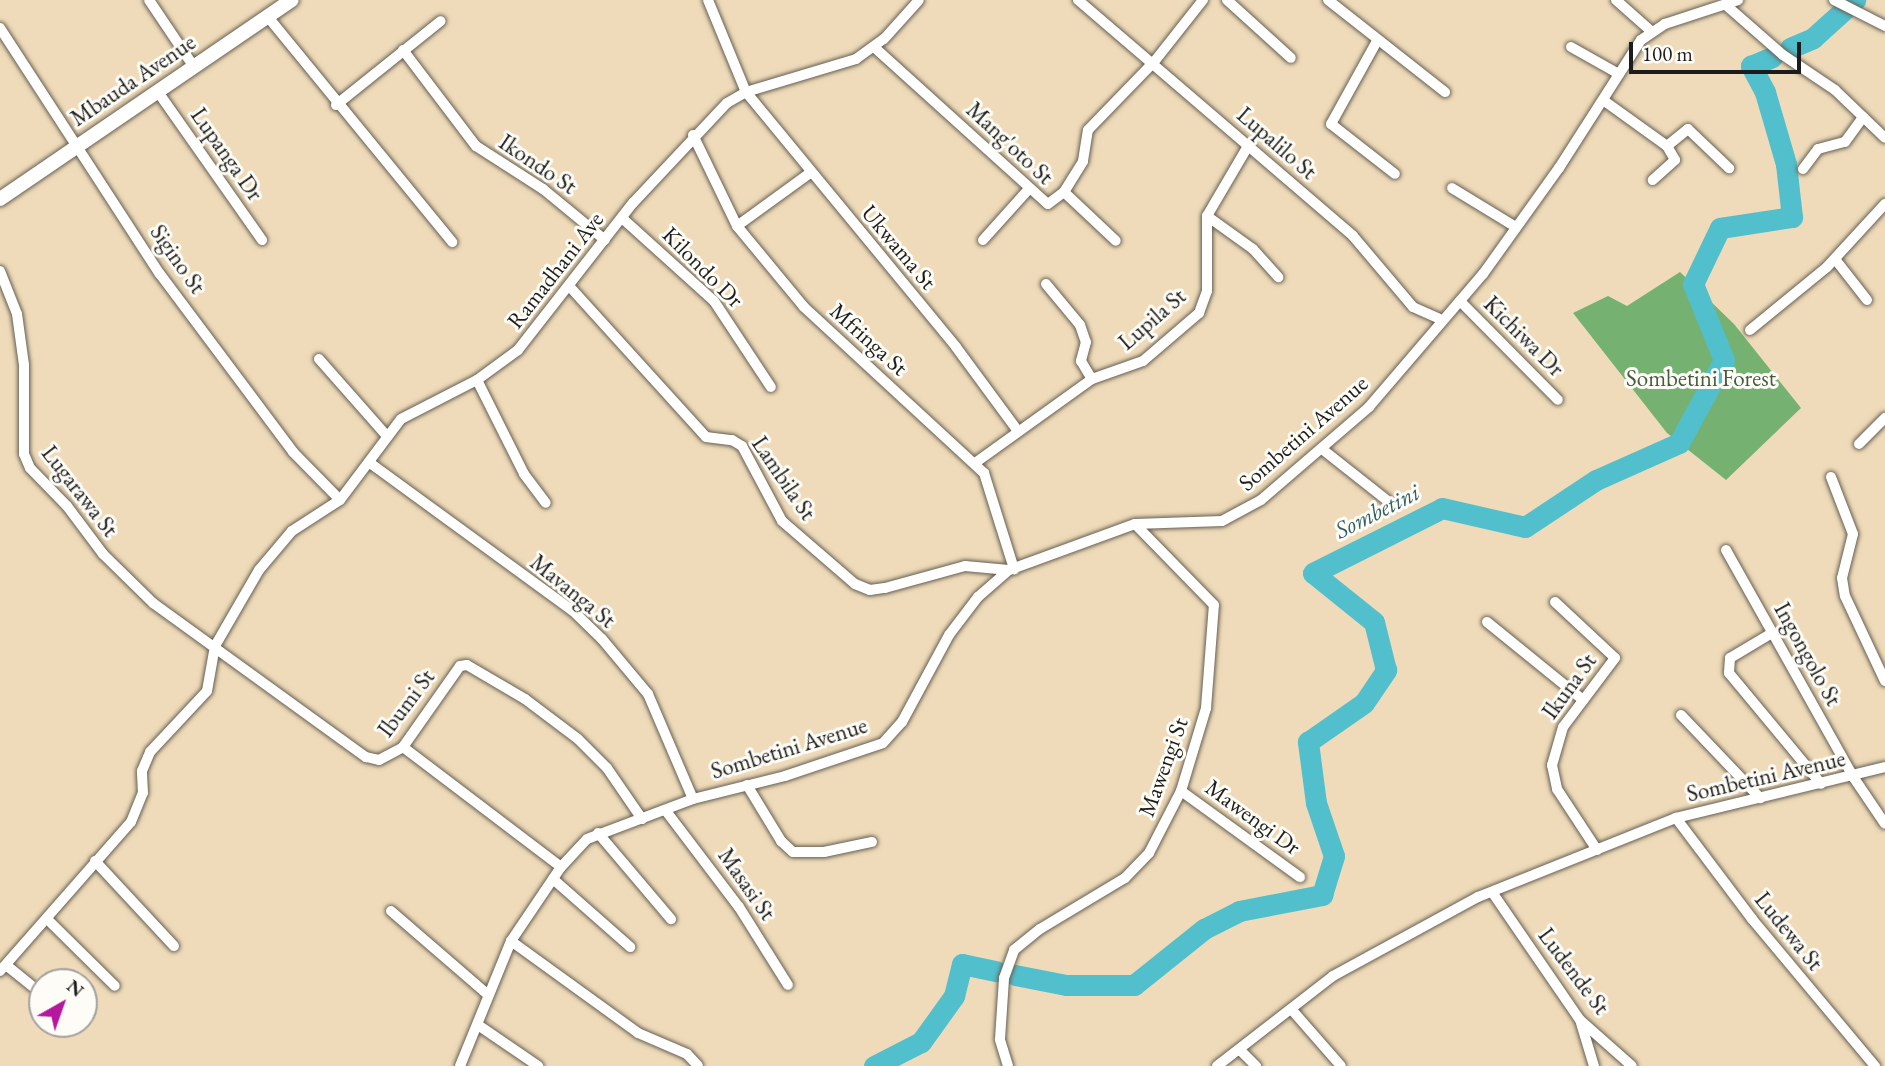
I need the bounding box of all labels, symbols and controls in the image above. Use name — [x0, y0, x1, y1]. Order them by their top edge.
street label: Mbauda Avenue — [65, 28, 201, 132]
scale bar — [1633, 28, 1804, 72]
text: 100 m — [1642, 40, 1693, 67]
street label: Mang'oto St — [961, 96, 1059, 190]
street label: Lupalilo St — [1231, 101, 1323, 185]
street label: Lupanga Dr — [185, 102, 269, 206]
street label: Ikondo St — [494, 128, 582, 200]
street label: Ukwama St — [856, 199, 942, 295]
street label: Ramadhani Ave — [501, 206, 609, 334]
street label: Sigino St — [144, 219, 212, 299]
street label: Kilondo Dr — [657, 221, 749, 313]
street label: Lupila St — [1113, 282, 1191, 356]
street label: Kichiwa Dr — [1478, 290, 1570, 382]
street label: Mfringa St — [824, 297, 914, 381]
park label: Sombetini Forest — [1626, 364, 1776, 392]
street label: Sombetini Avenue — [1233, 369, 1373, 497]
street label: Lambila St — [746, 431, 822, 525]
street label: Lugarawa St — [36, 440, 124, 542]
water label: Sombetini — [1330, 477, 1424, 545]
street label: Mavanga St — [525, 548, 621, 634]
street label: Ingongolo St — [1768, 597, 1848, 711]
street label: Ikuna St — [1536, 648, 1602, 724]
street label: Ibumi St — [372, 664, 440, 742]
street label: Sombetini Avenue — [707, 711, 871, 785]
street label: Mawengi St — [1132, 714, 1194, 820]
street label: Sombetini Avenue — [1684, 744, 1848, 808]
street label: Mawengi Dr — [1200, 773, 1306, 861]
street label: Masasi St — [712, 843, 782, 925]
street label: Ludewa St — [1749, 886, 1829, 976]
street label: Ludende St — [1532, 922, 1616, 1020]
north arrow — [28, 968, 98, 1038]
text: N — [62, 974, 89, 1003]

